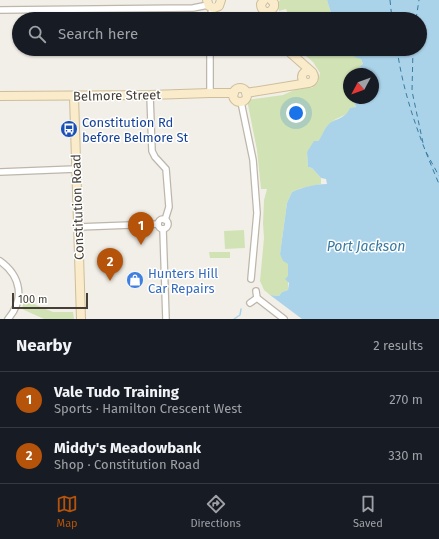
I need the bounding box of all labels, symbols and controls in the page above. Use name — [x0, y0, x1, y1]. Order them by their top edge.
search box — [12, 12, 427, 56]
icon: search — [26, 23, 48, 45]
text: Search here — [58, 25, 138, 43]
north arrow — [343, 68, 379, 104]
street label: Belmore Street — [73, 87, 161, 104]
your location — [286, 103, 306, 123]
place label: Constitution Rd before Belmore St — [82, 115, 189, 145]
bus stop icon: Constitution Rd before Belmore St — [59, 119, 79, 139]
street label: Constitution Road — [68, 154, 87, 260]
pin: 1 — [128, 212, 154, 245]
water label: Port Jackson — [327, 238, 405, 255]
pin: 2 — [97, 248, 123, 281]
place label: Hunters Hill Car Repairs — [148, 266, 218, 296]
shop icon: Hunters Hill Car Repairs — [125, 270, 145, 290]
scale bar — [12, 291, 88, 310]
text: 100 m — [18, 293, 47, 306]
text: Nearby — [16, 335, 71, 356]
text: 2 results — [373, 338, 423, 353]
text: Vale Tudo Training — [54, 383, 179, 401]
text: 1 — [26, 392, 32, 407]
text: 270 m — [389, 392, 423, 407]
text: Sports · Hamilton Crescent West — [54, 401, 242, 416]
text: Middy's Meadowbank — [54, 439, 201, 457]
text: 2 — [26, 448, 32, 463]
text: 330 m — [388, 448, 423, 463]
text: Shop · Constitution Road — [54, 457, 200, 472]
tab: Map — [56, 493, 78, 530]
tab: Directions — [190, 493, 241, 530]
tab: Saved — [353, 493, 383, 530]

